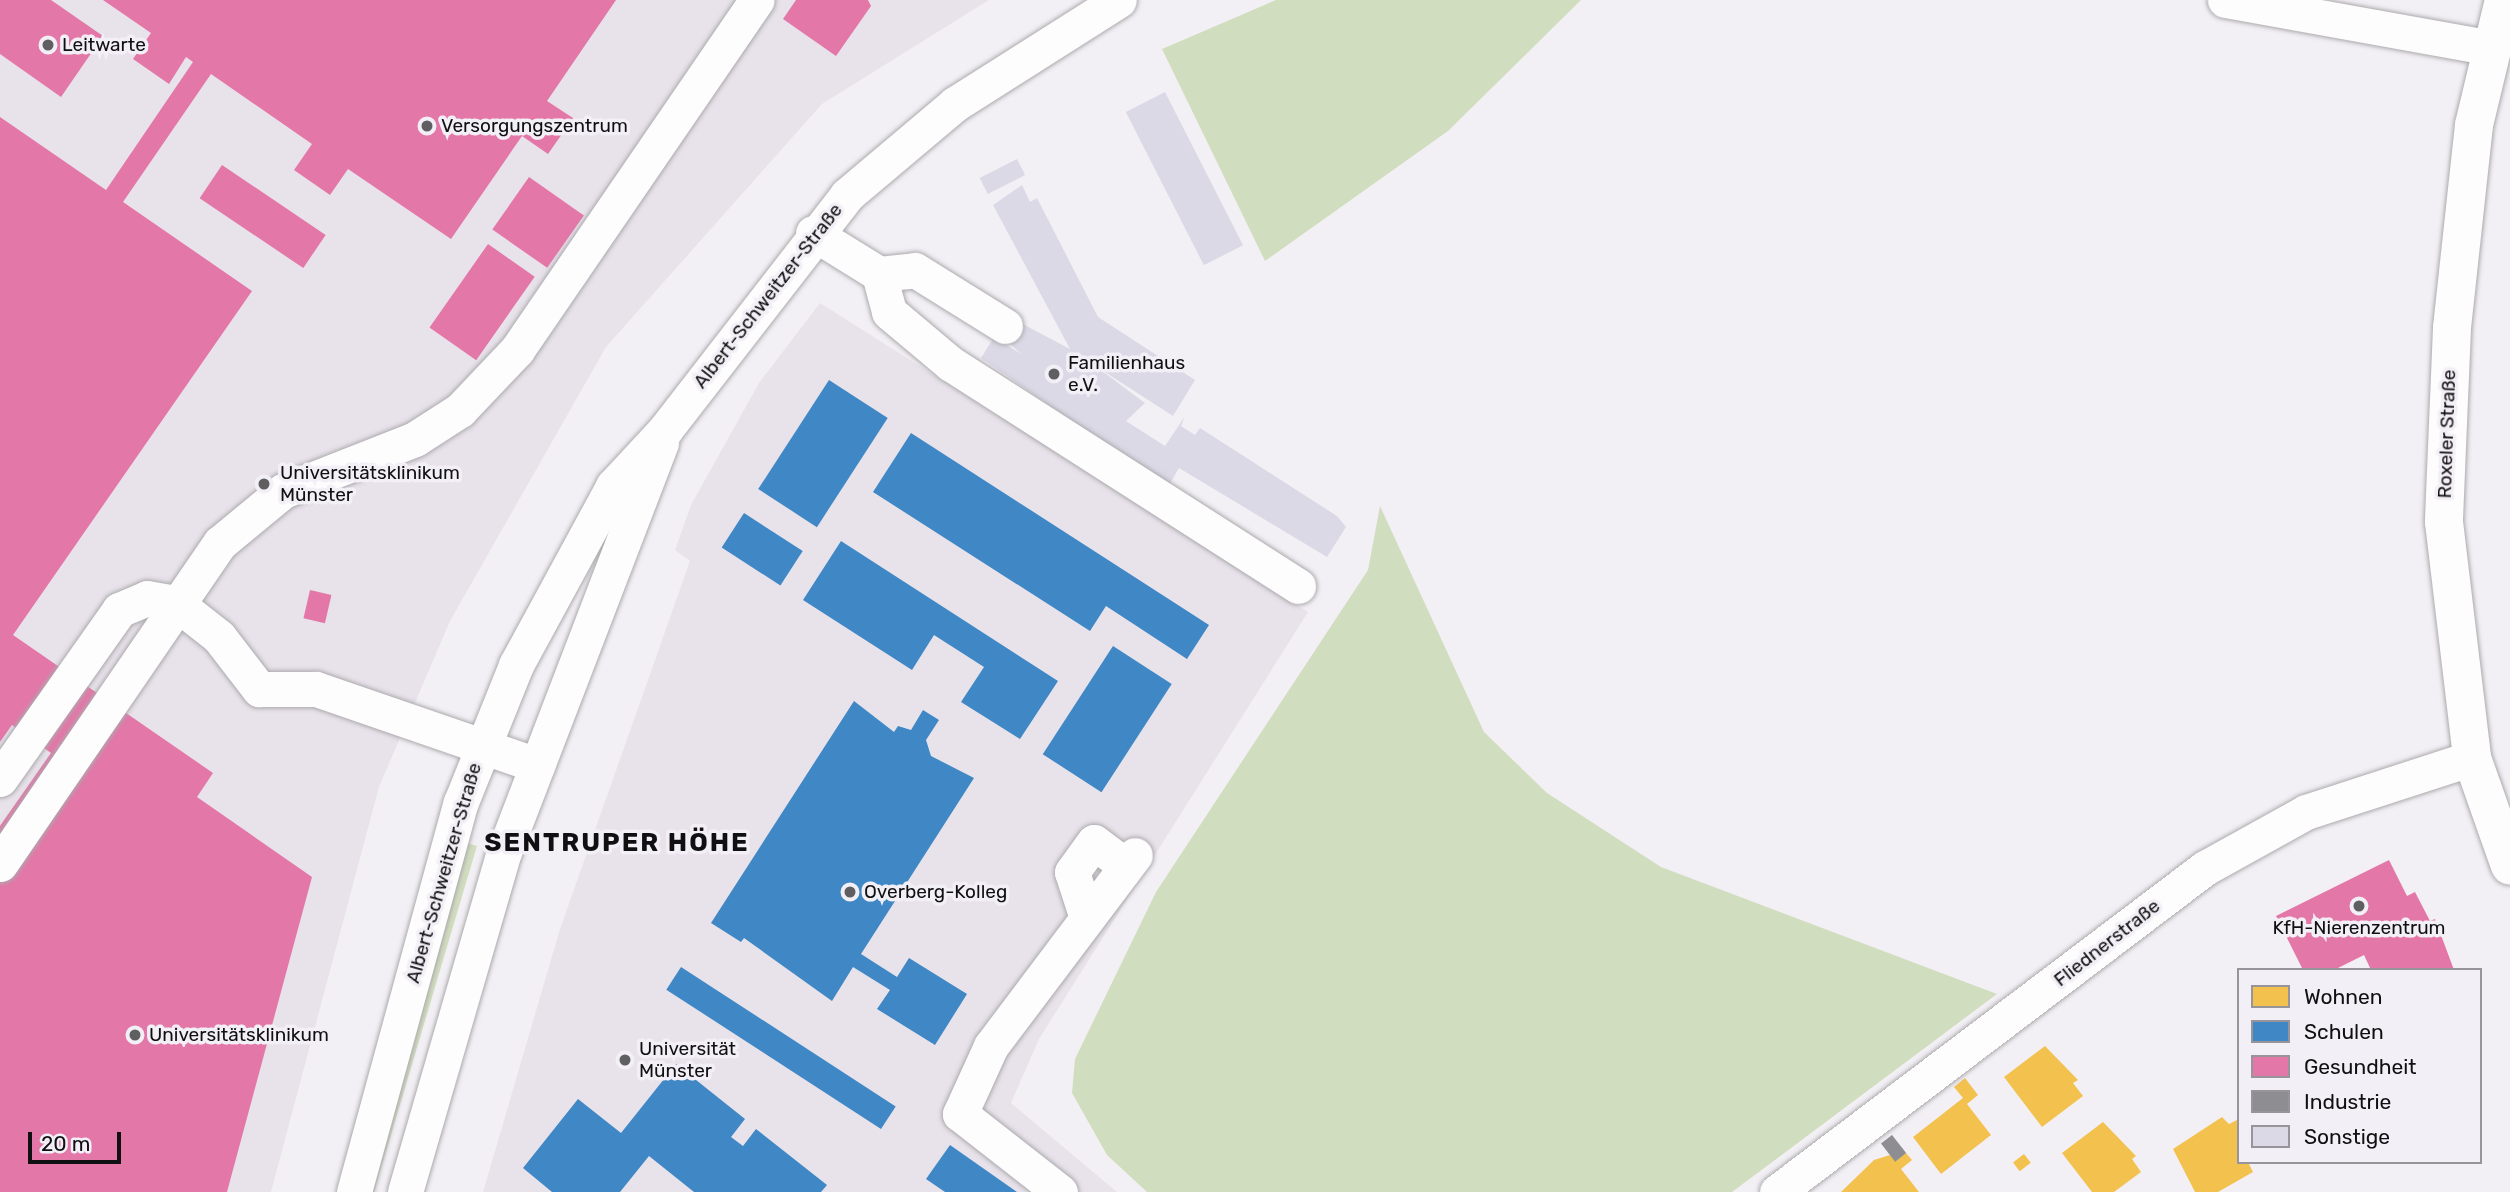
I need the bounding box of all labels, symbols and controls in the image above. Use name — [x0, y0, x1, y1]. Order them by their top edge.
place label: Leitwarte — [62, 34, 146, 56]
marker: Leitwarte — [40, 37, 56, 53]
place label: Versorgungszentrum — [441, 115, 628, 137]
marker: Versorgungszentrum — [419, 118, 435, 134]
street label: Albert-Schweitzer-Straße — [689, 199, 847, 393]
place label: Familienhaus e.V. — [1068, 352, 1185, 396]
marker: Familienhaus e.V. — [1046, 366, 1062, 382]
street label: Roxeler Straße — [2433, 369, 2461, 499]
place label: Universitätsklinikum Münster — [280, 462, 460, 506]
marker: Universitätsklinikum Münster — [254, 474, 274, 494]
street label: Albert-Schweitzer-Straße — [402, 760, 486, 986]
district label: SENTRUPER HÖHE — [486, 827, 748, 859]
place label: Overberg-Kolleg — [864, 881, 1007, 903]
marker: Overberg-Kolleg — [842, 884, 858, 900]
street label: Fliednerstraße — [2050, 895, 2164, 991]
marker: KfH-Nierenzentrum — [2351, 898, 2367, 914]
place label: KfH-Nierenzentrum — [2272, 917, 2446, 939]
legend — [2237, 968, 2482, 1164]
text: Wohnen — [2304, 984, 2382, 1009]
text: Schulen — [2304, 1019, 2384, 1044]
place label: Universitätsklinikum — [149, 1024, 329, 1046]
marker: Universitätsklinikum — [127, 1027, 143, 1043]
place label: Universität Münster — [639, 1038, 736, 1082]
marker: Universität Münster — [617, 1052, 633, 1068]
text: Gesundheit — [2304, 1054, 2416, 1079]
text: Industrie — [2304, 1089, 2391, 1114]
scale bar — [32, 1118, 124, 1162]
text: Sonstige — [2304, 1124, 2390, 1149]
text: 20 m — [41, 1131, 90, 1156]

